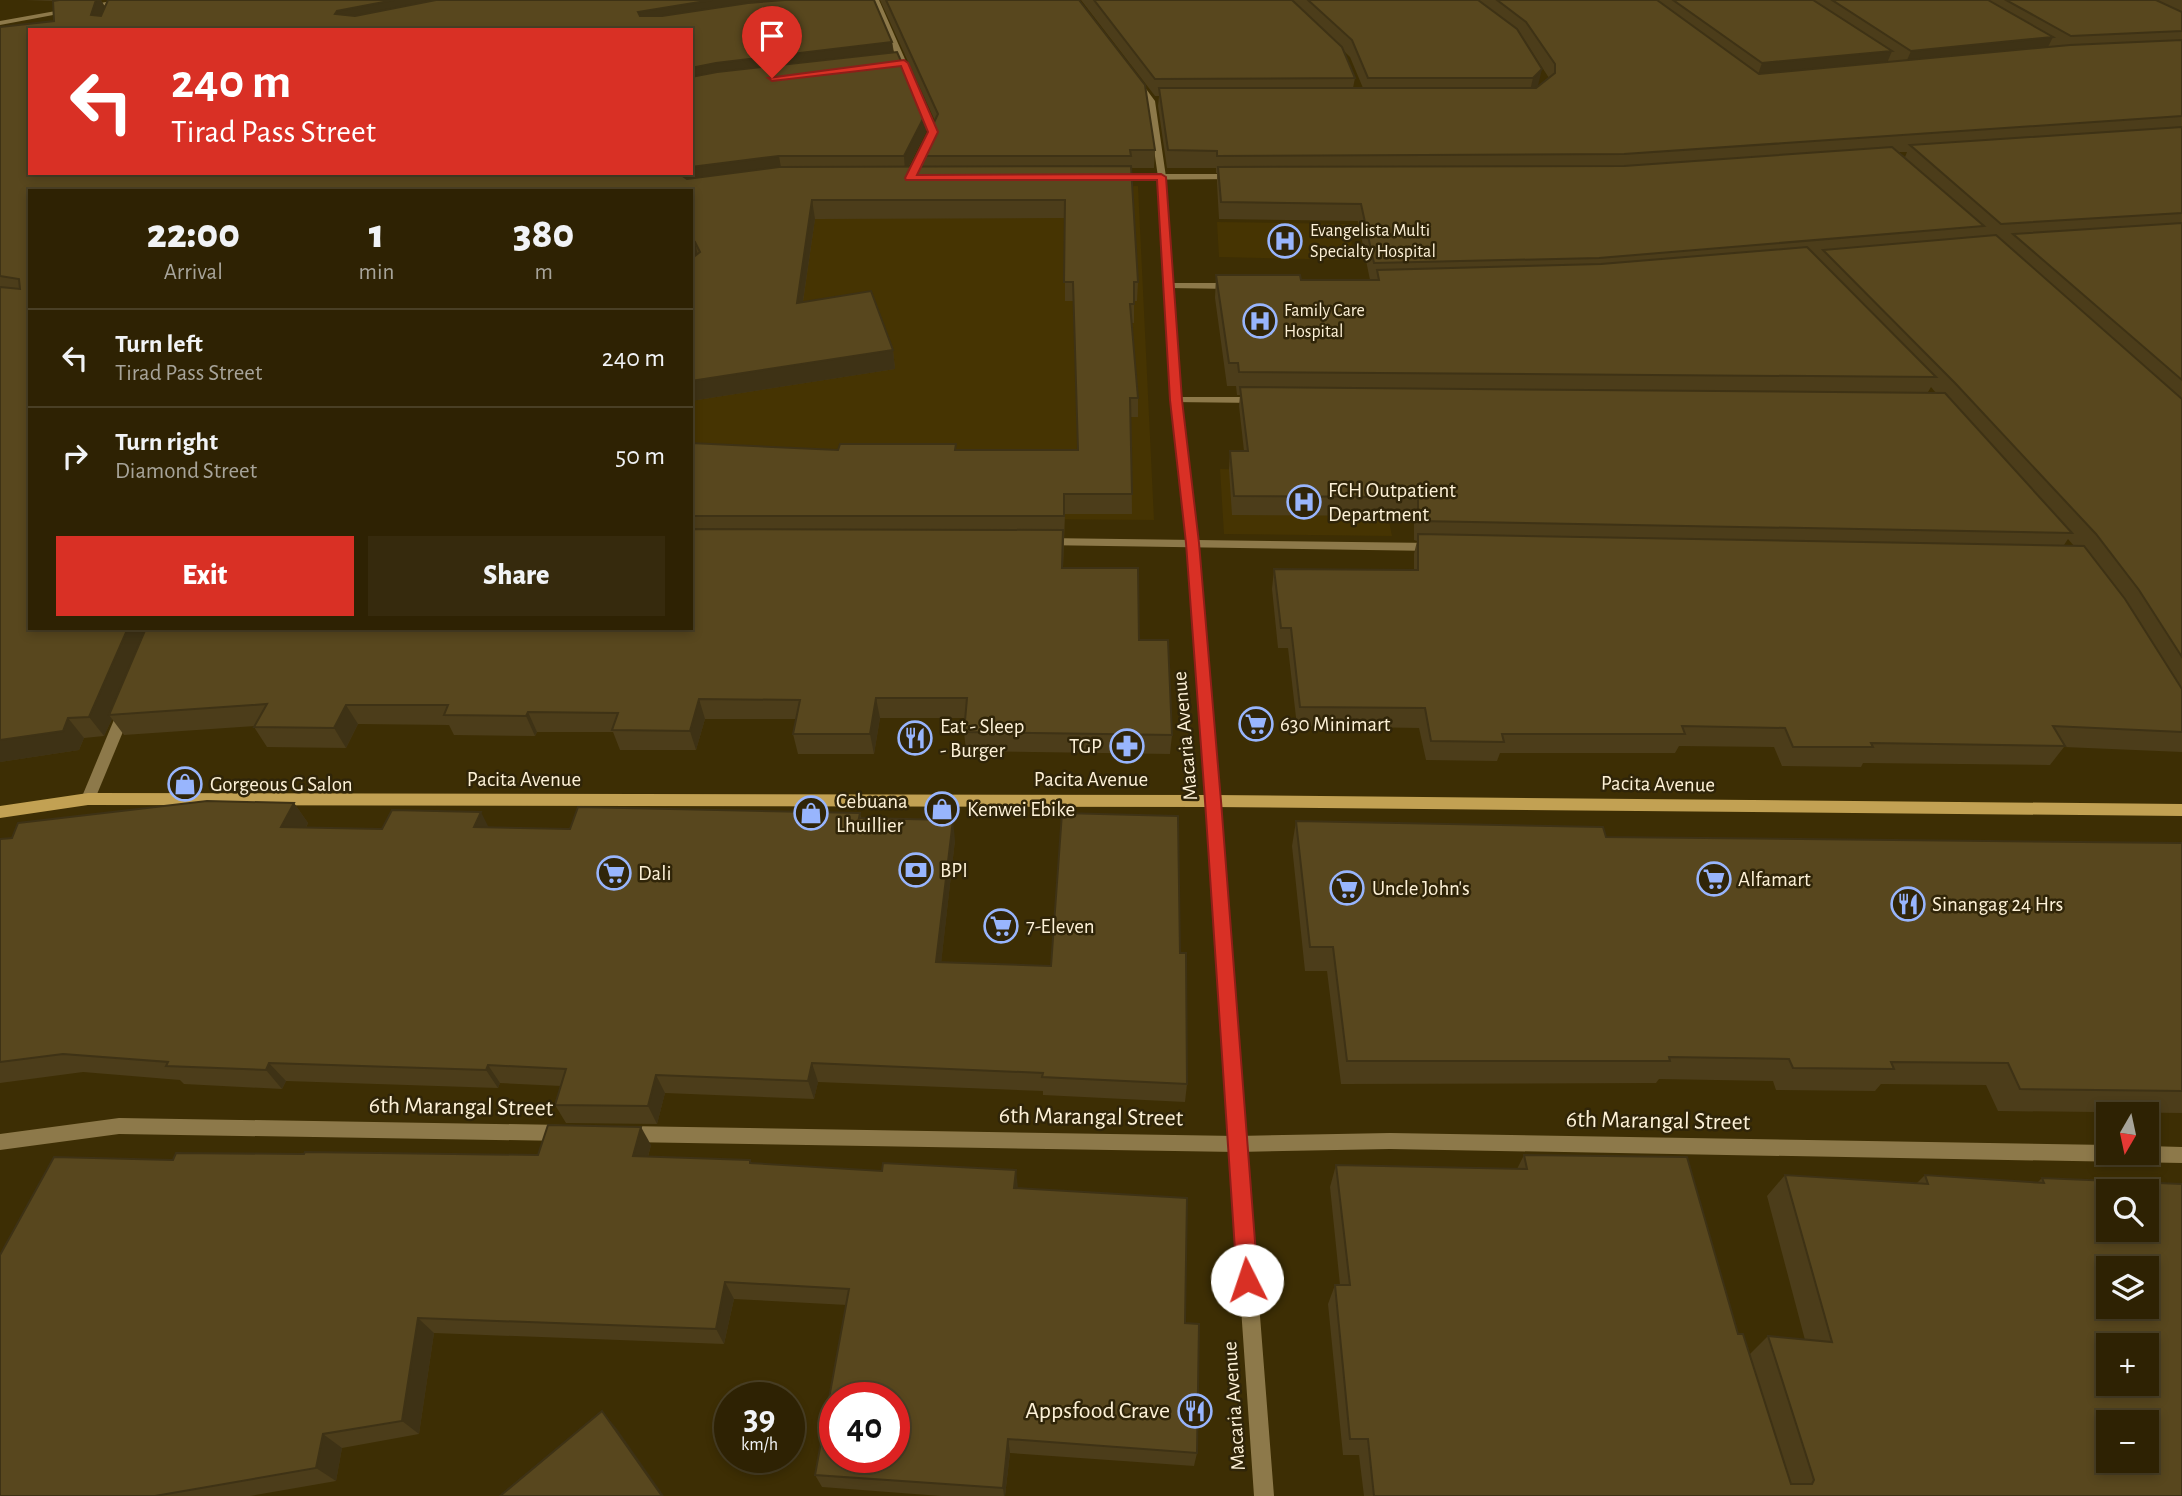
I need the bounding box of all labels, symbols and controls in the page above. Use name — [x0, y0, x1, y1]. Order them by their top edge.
pin — [742, 6, 802, 78]
icon: arrive — [753, 17, 791, 55]
icon: left — [56, 56, 147, 147]
text: 240 m — [171, 58, 291, 107]
text: Tirad Pass Street — [171, 116, 376, 148]
text: 22:00 — [147, 213, 240, 255]
text: 1 — [369, 213, 384, 255]
text: 380 — [513, 213, 574, 255]
hospital icon: Evangelista Multi Specialty Hospital — [1266, 222, 1304, 260]
place label: Evangelista Multi Specialty Hospital — [1310, 222, 1436, 261]
text: Arrival — [164, 261, 223, 284]
text: min — [359, 261, 394, 284]
text: m — [535, 261, 553, 284]
hospital icon: Family Care Hospital — [1241, 302, 1279, 340]
place label: Family Care Hospital — [1284, 302, 1365, 341]
text: Turn left — [115, 331, 203, 357]
icon: left — [56, 339, 94, 377]
text: 240 m — [602, 345, 665, 371]
text: Tirad Pass Street — [115, 362, 262, 385]
text: Turn right — [115, 429, 218, 455]
icon: right — [56, 437, 94, 475]
text: 50 m — [615, 443, 665, 469]
text: Diamond Street — [115, 460, 257, 483]
place label: FCH Outpatient Department — [1328, 480, 1456, 525]
hospital icon: FCH Outpatient Department — [1285, 483, 1323, 521]
button: Exit — [56, 536, 354, 616]
button: Share — [368, 536, 665, 616]
street label: Macaria Avenue — [1169, 671, 1201, 801]
supermarket icon: 630 Minimart — [1237, 705, 1275, 743]
place label: 630 Minimart — [1280, 714, 1391, 735]
place label: Eat - Sleep - Burger — [940, 716, 1024, 761]
restaurant icon: Eat - Sleep - Burger — [896, 719, 934, 757]
pharmacy icon: TGP — [1108, 727, 1146, 765]
place label: TGP — [1069, 736, 1102, 757]
shop icon: Gorgeous G Salon — [166, 765, 204, 803]
street label: Pacita Avenue — [467, 769, 581, 790]
street label: Pacita Avenue — [1034, 769, 1148, 790]
street label: Pacita Avenue — [1601, 773, 1715, 795]
place label: Gorgeous G Salon — [210, 774, 353, 795]
shop icon: Kenwei Ebike — [923, 790, 961, 828]
place label: Cebuana Lhuillier — [836, 791, 908, 836]
shop icon: Cebuana Lhuillier — [792, 794, 830, 832]
place label: Kenwei Ebike — [967, 799, 1075, 820]
bank icon: BPI — [897, 851, 935, 889]
supermarket icon: Dali — [595, 854, 633, 892]
place label: BPI — [940, 860, 968, 881]
supermarket icon: Alfamart — [1695, 860, 1733, 898]
place label: Dali — [638, 863, 672, 884]
supermarket icon: Uncle John's — [1328, 869, 1366, 907]
place label: Alfamart — [1738, 869, 1811, 890]
place label: Uncle John's — [1372, 878, 1470, 899]
restaurant icon: Sinangag 24 Hrs — [1889, 885, 1927, 923]
place label: Sinangag 24 Hrs — [1932, 894, 2063, 915]
supermarket icon: 7-Eleven — [982, 907, 1020, 945]
place label: 7-Eleven — [1026, 916, 1095, 937]
street label: 6th Marangal Street — [369, 1093, 554, 1121]
north arrow — [2096, 1102, 2160, 1166]
map controls — [2096, 1102, 2159, 1473]
street label: 6th Marangal Street — [999, 1103, 1184, 1131]
street label: 6th Marangal Street — [1566, 1107, 1751, 1135]
button: search — [2096, 1179, 2159, 1242]
position arrow — [1210, 1243, 1284, 1317]
button: layers — [2096, 1256, 2159, 1319]
button: + — [2096, 1333, 2159, 1396]
street label: Macaria Avenue — [1219, 1341, 1249, 1471]
speed limit sign: 40 — [819, 1382, 910, 1473]
restaurant icon: Appsfood Crave — [1176, 1392, 1214, 1430]
place label: Appsfood Crave — [1025, 1399, 1170, 1423]
text: 39 — [743, 1401, 775, 1436]
button: − — [2096, 1410, 2159, 1473]
text: km/h — [741, 1436, 778, 1454]

